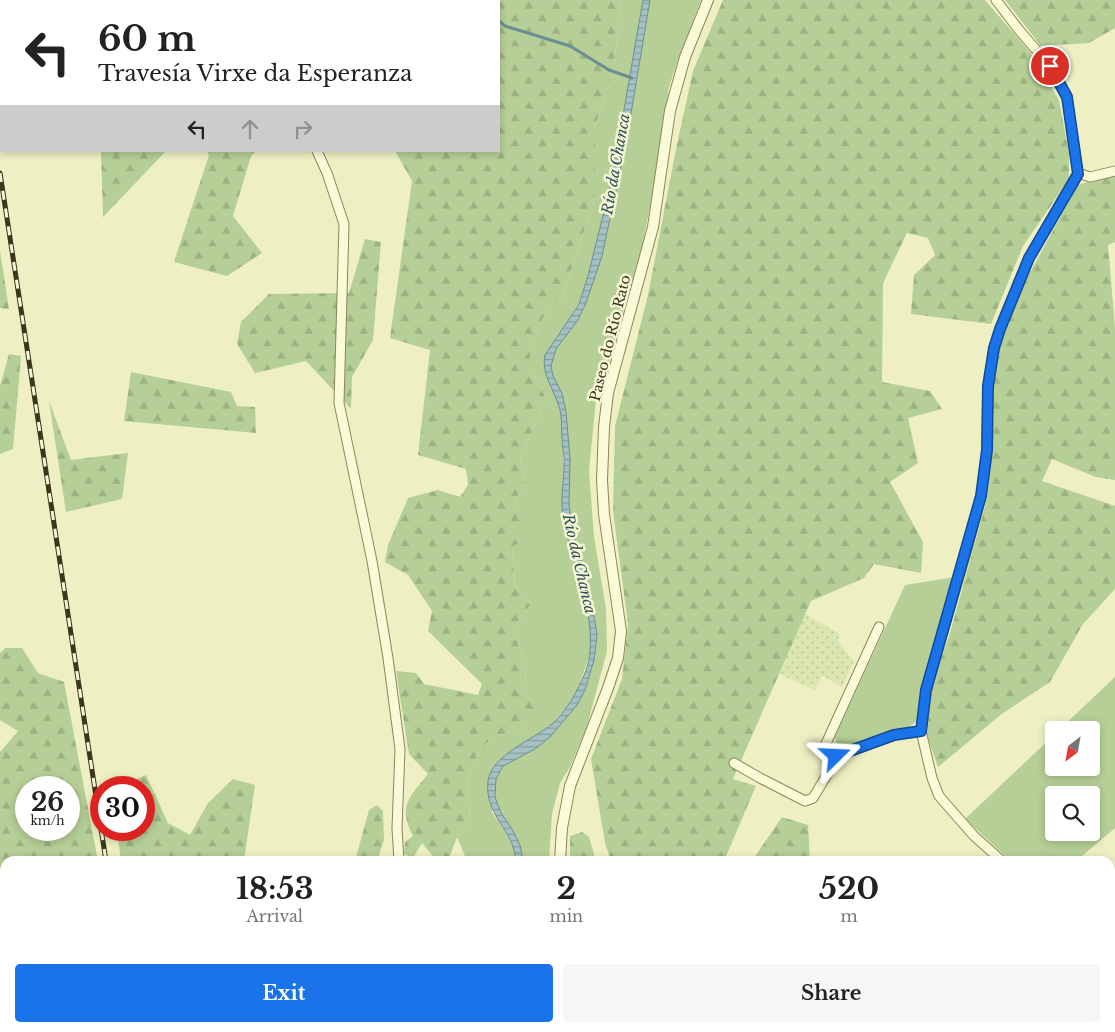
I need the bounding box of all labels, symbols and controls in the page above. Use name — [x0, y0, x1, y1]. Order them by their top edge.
text: 60 m — [98, 17, 196, 60]
icon: left — [15, 20, 80, 85]
pin — [1029, 45, 1071, 87]
icon: arrive — [1036, 52, 1064, 80]
text: Travesía Virxe da Esperanza — [98, 60, 413, 87]
water label: Río da Chanca — [597, 112, 634, 217]
icon: left — [183, 115, 211, 143]
icon: ahead — [236, 115, 264, 143]
icon: right — [289, 115, 317, 143]
street label: Paseo do Río Rato — [586, 273, 634, 403]
water label: Río da Chanca — [559, 511, 600, 616]
north arrow — [1045, 721, 1100, 776]
map controls — [1045, 721, 1100, 841]
position arrow — [809, 729, 861, 781]
speed limit sign: 30 — [90, 776, 155, 841]
button: search — [1045, 786, 1100, 841]
text: 26 — [31, 787, 64, 818]
text: km/h — [30, 813, 65, 828]
text: 18:53 — [236, 870, 314, 907]
text: 2 — [557, 870, 576, 907]
text: 520 — [819, 870, 879, 907]
text: Arrival — [246, 906, 303, 926]
text: min — [549, 906, 583, 926]
text: m — [840, 906, 858, 926]
button: Exit — [15, 964, 553, 1022]
button: Share — [563, 964, 1100, 1022]

